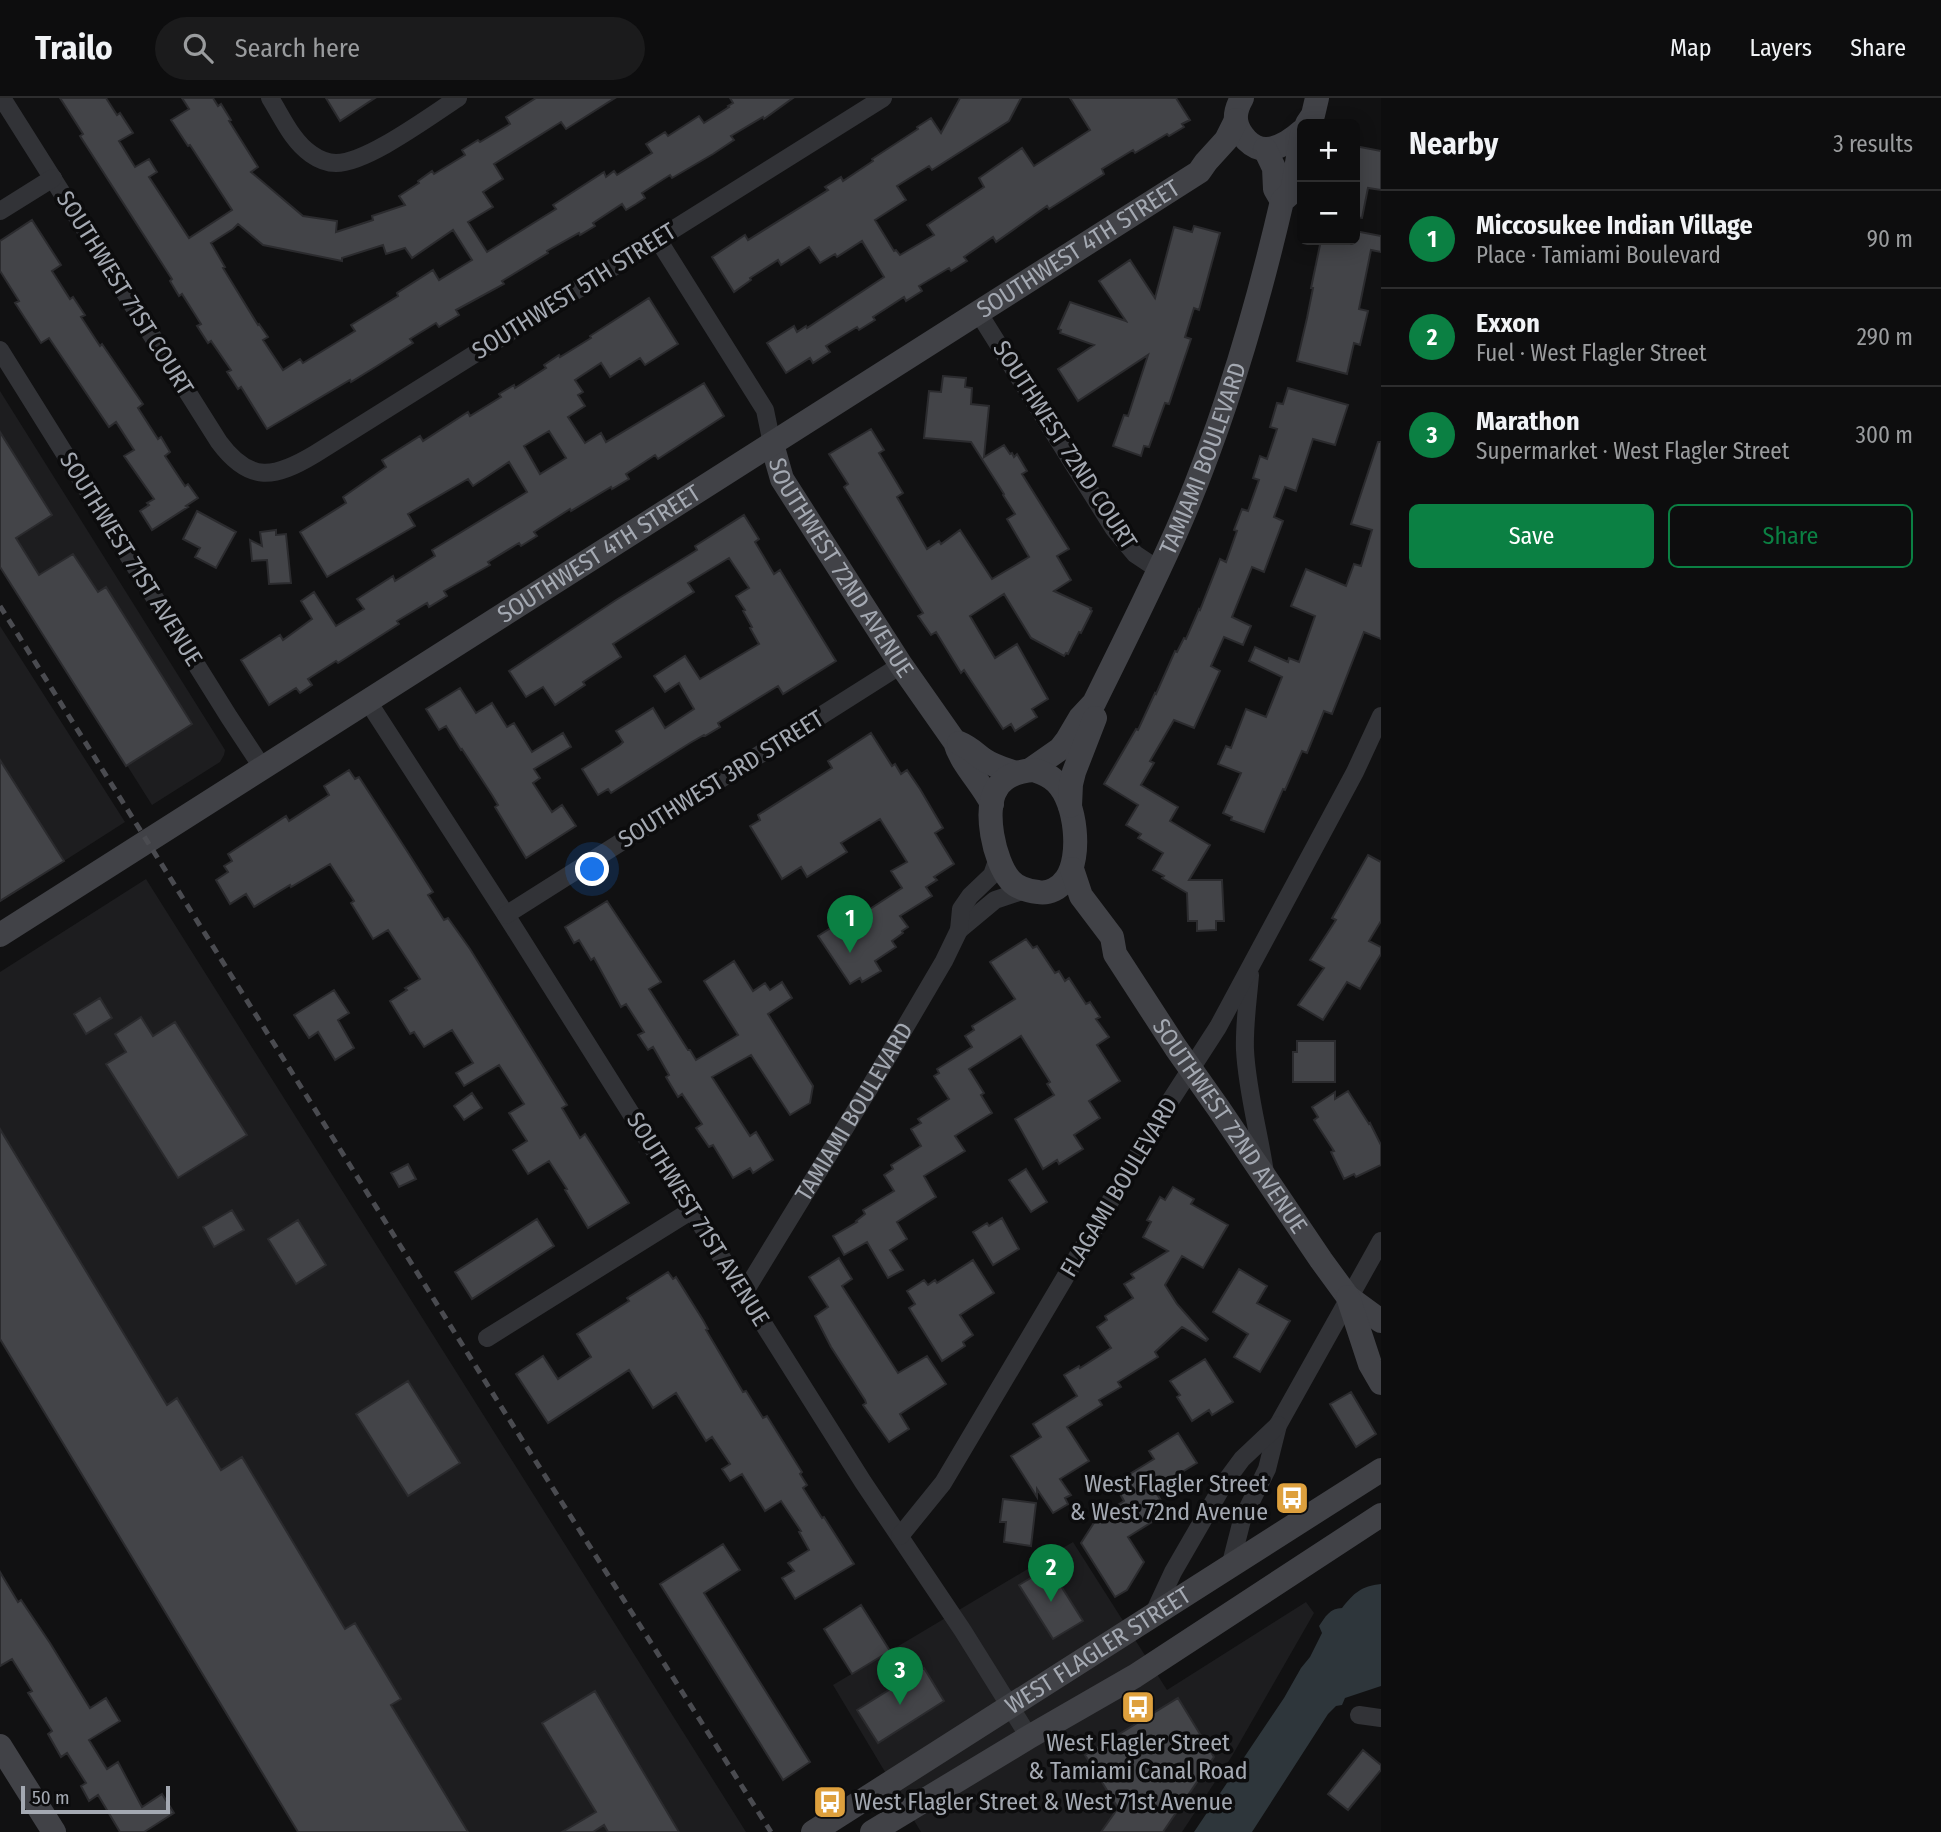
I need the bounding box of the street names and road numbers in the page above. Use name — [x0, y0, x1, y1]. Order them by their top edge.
street label: SOUTHWEST 4TH STREET — [972, 174, 1185, 324]
street label: SOUTHWEST 71ST COURT — [51, 186, 199, 400]
street label: SOUTHWEST 5TH STREET — [467, 217, 681, 365]
street label: SOUTHWEST 72ND COURT — [987, 336, 1143, 554]
street label: TAMIAMI BOULEVARD — [1154, 359, 1252, 559]
street label: SOUTHWEST 71ST AVENUE — [54, 447, 208, 671]
street label: SOUTHWEST 72ND AVENUE — [763, 455, 919, 683]
street label: SOUTHWEST 4TH STREET — [492, 479, 706, 629]
street label: SOUTHWEST 3RD STREET — [613, 704, 829, 854]
street label: SOUTHWEST 72ND AVENUE — [1147, 1013, 1313, 1239]
street label: TAMIAMI BOULEVARD — [790, 1018, 919, 1206]
street label: FLAGAMI BOULEVARD — [1054, 1092, 1184, 1282]
street label: SOUTHWEST 71ST AVENUE — [621, 1107, 775, 1331]
street label: WEST FLAGLER STREET — [1000, 1581, 1196, 1720]

